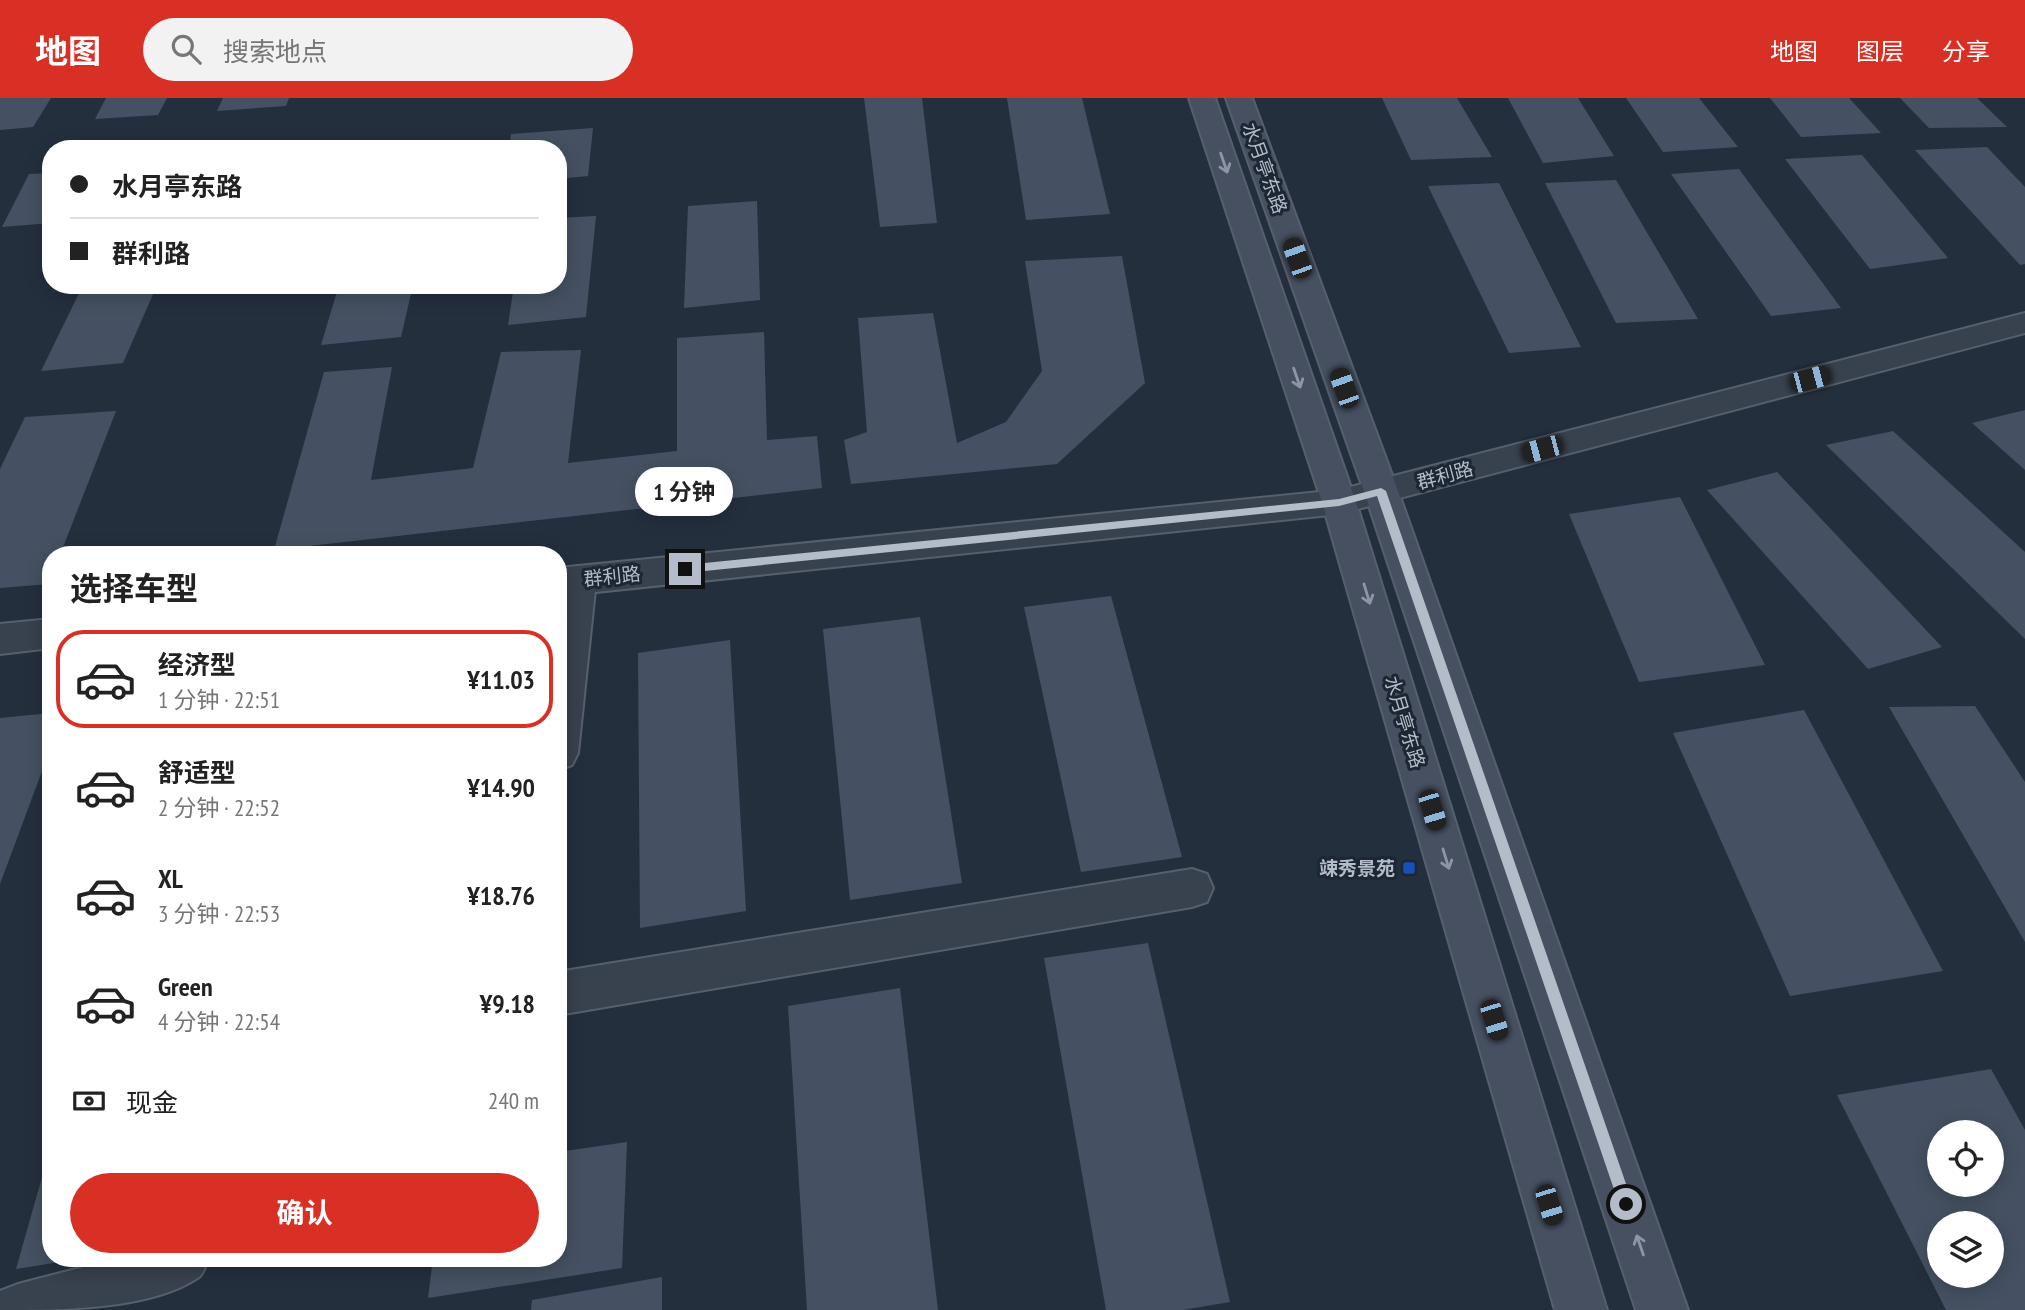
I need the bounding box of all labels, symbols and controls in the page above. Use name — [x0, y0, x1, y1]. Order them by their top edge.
search box — [143, 18, 633, 81]
text: 地图 — [35, 29, 101, 72]
icon: search — [167, 30, 205, 68]
text: 搜索地点 — [223, 35, 327, 68]
text: 地图 — [1770, 36, 1818, 67]
text: 图层 — [1856, 36, 1904, 67]
text: 分享 — [1942, 36, 1990, 67]
street label: 水月亭东路 — [1237, 119, 1293, 217]
one-way arrow — [1219, 151, 1231, 173]
text: 水月亭东路 — [112, 170, 242, 203]
car — [1280, 235, 1315, 281]
text: 群利路 — [112, 237, 190, 270]
car — [1787, 363, 1834, 395]
car — [1327, 365, 1362, 411]
one-way arrow — [1291, 367, 1304, 389]
car — [1519, 433, 1566, 465]
street label: 群利路 — [1414, 456, 1476, 494]
callout: 1 分钟 — [636, 468, 734, 517]
text: 1 分钟 — [653, 477, 715, 506]
route end — [669, 553, 701, 585]
street label: 群利路 — [582, 561, 642, 591]
text: 选择车型 — [70, 567, 198, 609]
one-way arrow — [1361, 583, 1374, 605]
icon: car — [74, 648, 137, 711]
text: 经济型 — [158, 648, 236, 681]
text: ¥11.03 — [467, 663, 535, 696]
street label: 水月亭东路 — [1380, 673, 1430, 771]
text: 1 分钟 · 22:51 — [158, 685, 280, 714]
icon: car — [74, 756, 137, 819]
text: 舒适型 — [158, 756, 236, 789]
text: ¥14.90 — [467, 771, 535, 804]
car — [1416, 787, 1449, 833]
text: 2 分钟 · 22:52 — [158, 793, 280, 822]
one-way arrow — [1441, 848, 1454, 870]
place label: 竦秀景苑 — [1319, 856, 1395, 880]
marker: 竦秀景苑 — [1401, 860, 1417, 876]
text: XL — [158, 862, 183, 895]
icon: car — [74, 864, 137, 927]
text: ¥18.76 — [467, 879, 535, 912]
text: 3 分钟 · 22:53 — [158, 899, 280, 928]
text: Green — [158, 970, 213, 1003]
icon: car — [74, 972, 137, 1035]
text: ¥9.18 — [480, 987, 535, 1020]
car — [1478, 997, 1511, 1043]
text: 4 分钟 · 22:54 — [158, 1007, 280, 1036]
icon: cash — [70, 1082, 108, 1120]
text: 现金 — [126, 1086, 178, 1119]
text: 240 m — [488, 1086, 539, 1115]
map controls — [1927, 1120, 2004, 1288]
button: locate — [1927, 1120, 2004, 1197]
button: 确认 — [70, 1173, 539, 1253]
car — [1533, 1182, 1566, 1228]
route start — [1610, 1188, 1642, 1220]
button: layers — [1927, 1211, 2004, 1288]
one-way arrow — [1633, 1235, 1645, 1257]

